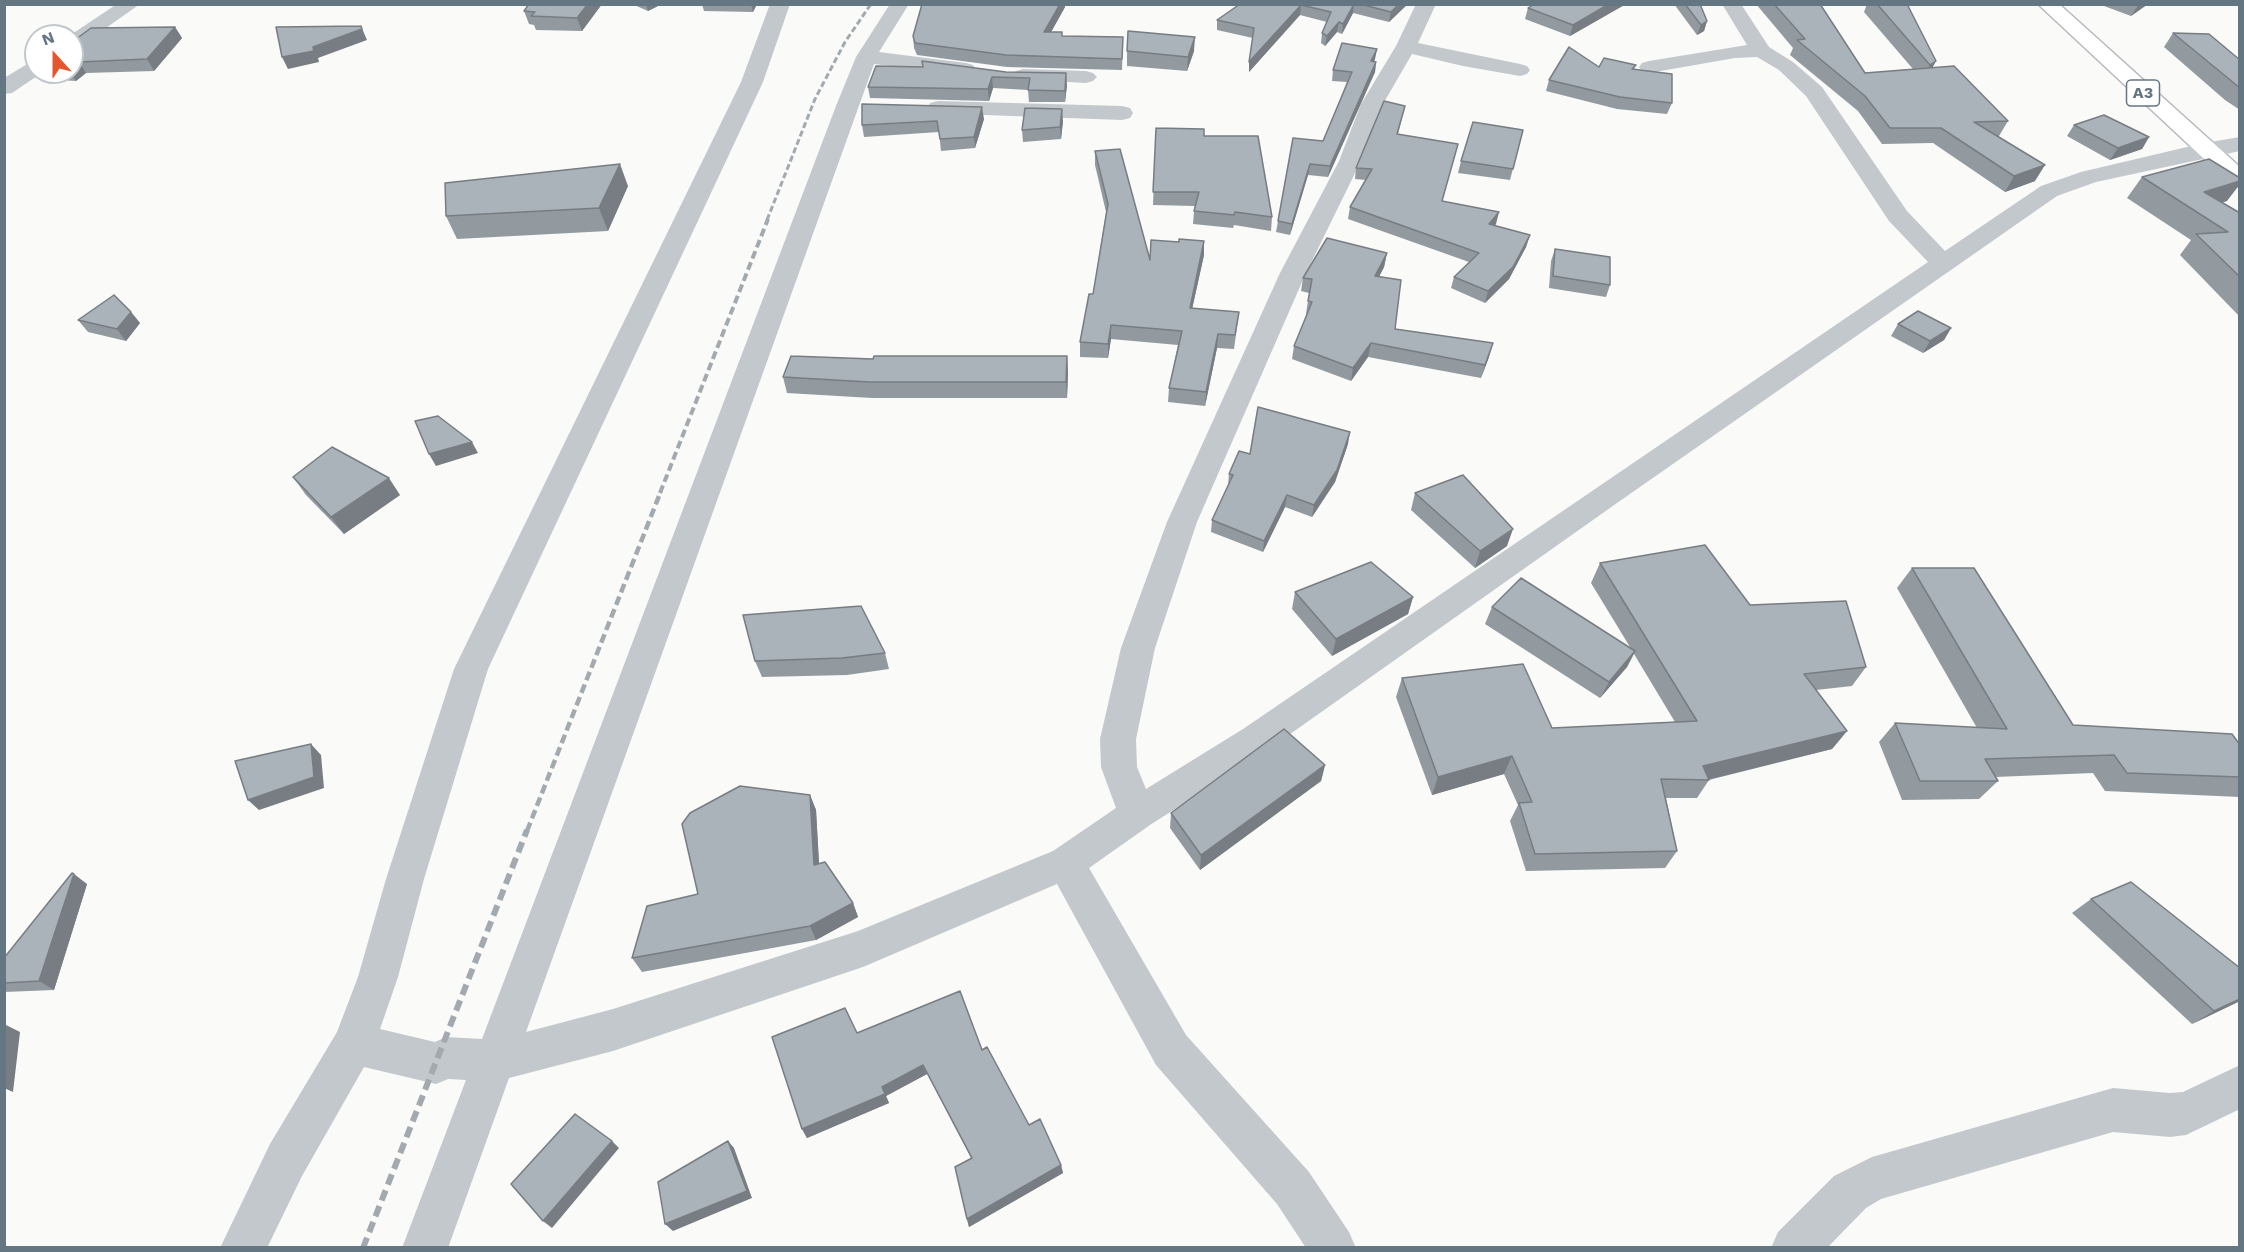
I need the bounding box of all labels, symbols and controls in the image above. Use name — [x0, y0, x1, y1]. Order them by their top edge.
north arrow — [24, 24, 84, 84]
text: N — [39, 28, 57, 50]
road number: A3 — [2126, 80, 2160, 106]

